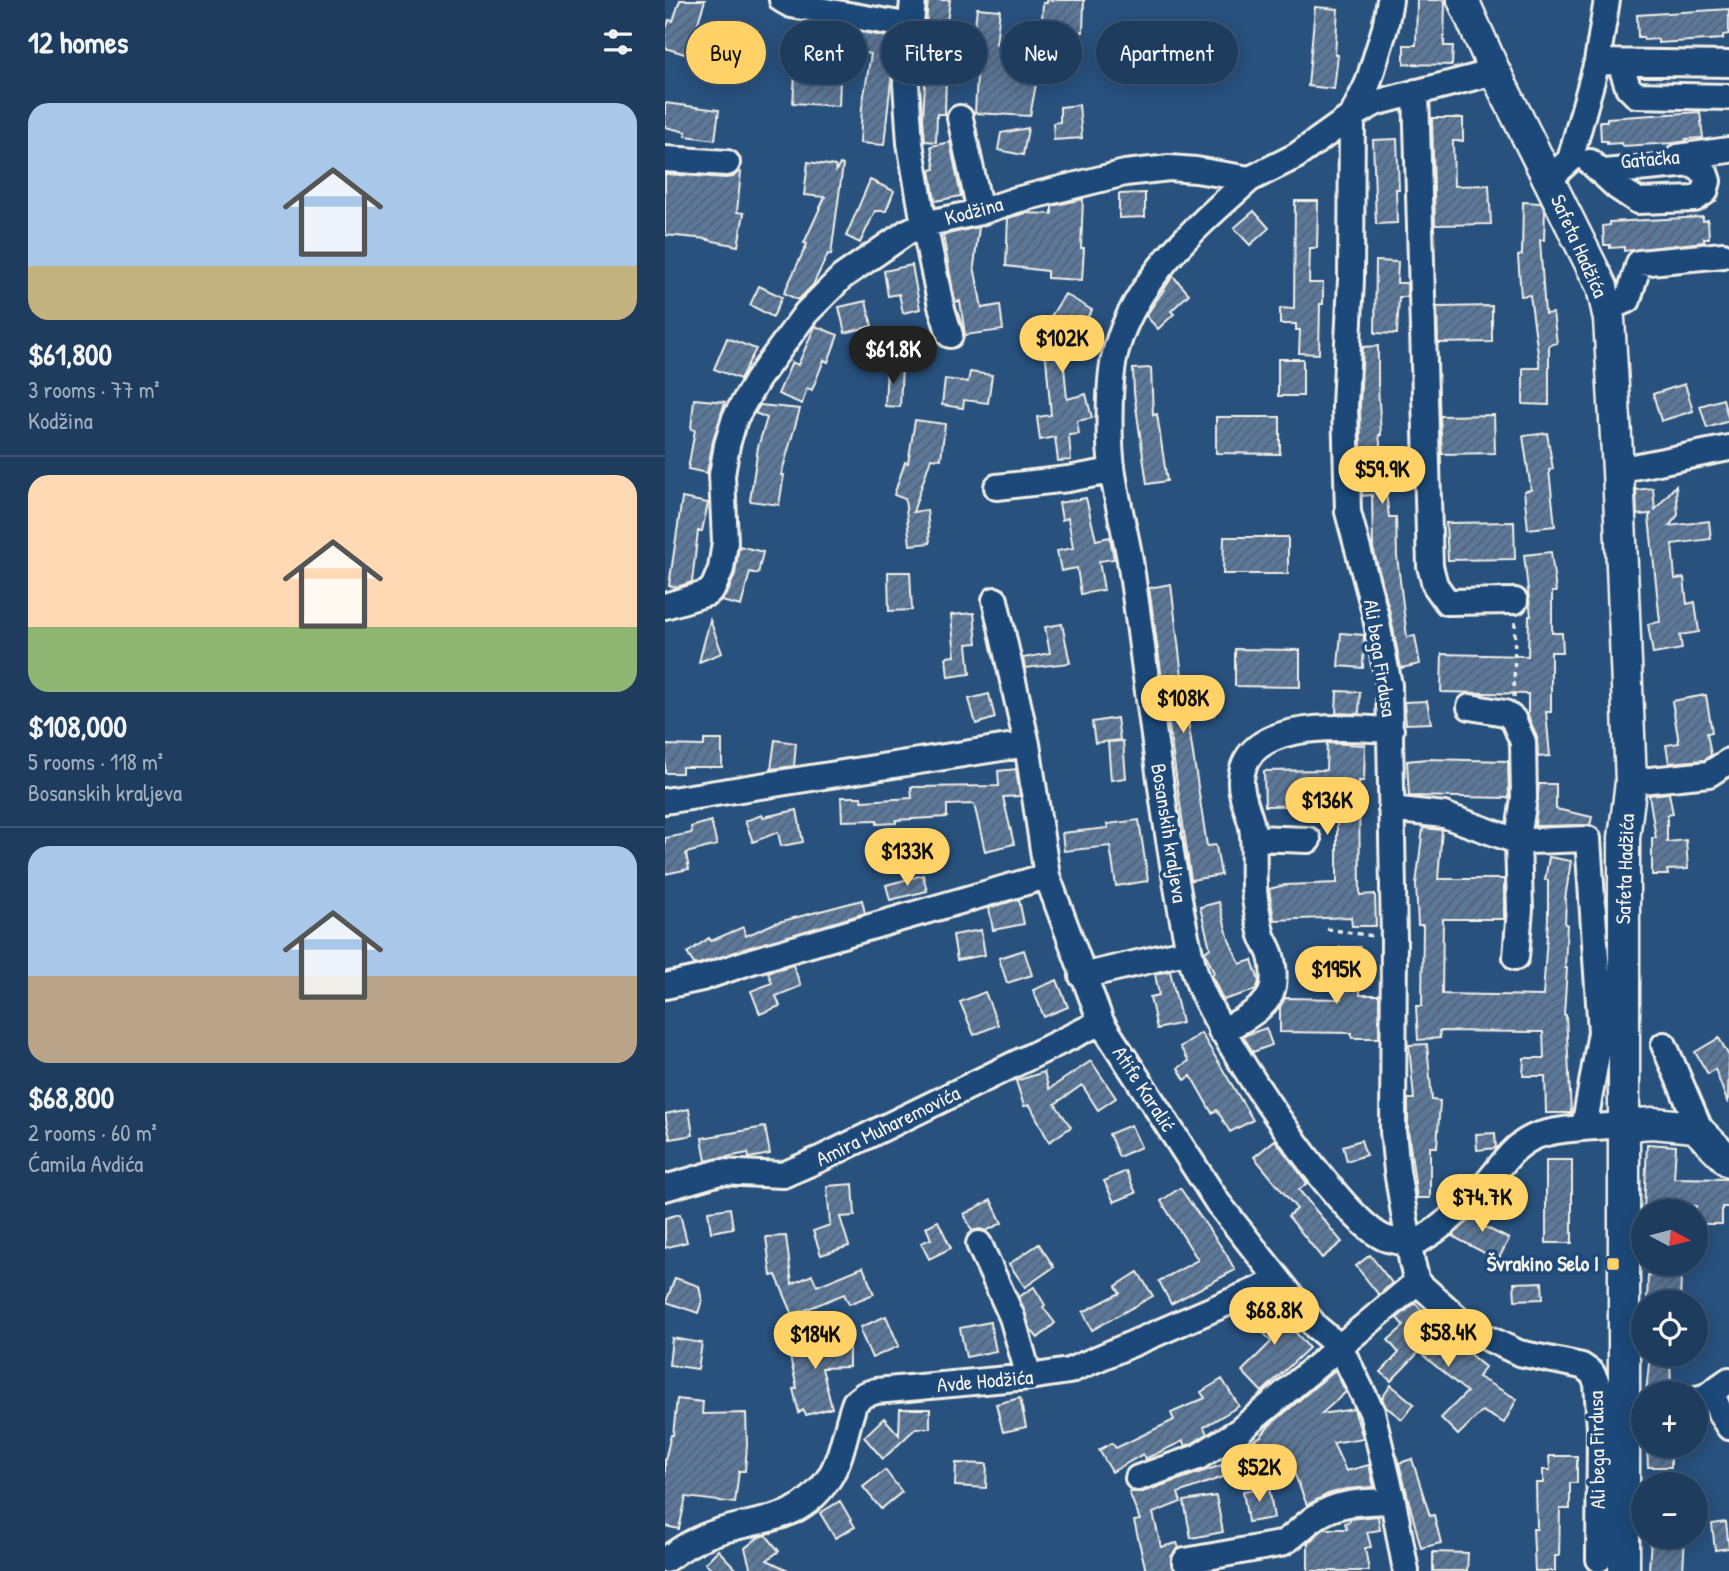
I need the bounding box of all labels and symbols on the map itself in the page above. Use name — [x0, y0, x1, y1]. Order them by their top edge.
street label: Gatačka — [1619, 141, 1681, 176]
street label: Kodžina — [942, 189, 1006, 232]
street label: Safeta Hadžića — [1544, 189, 1615, 302]
pin: $102K — [1013, 316, 1111, 375]
pin: $61.8K — [836, 326, 950, 386]
pin: $59.9K — [1325, 447, 1439, 506]
street label: Ali bega Firdusa — [1357, 597, 1404, 719]
pin: $108K — [1134, 676, 1232, 735]
street label: Bosanskih kraljeva — [1144, 761, 1195, 905]
pin: $136K — [1278, 778, 1376, 837]
street label: Safeta Hadžića — [1608, 813, 1641, 925]
pin: $133K — [858, 828, 956, 888]
pin: $195K — [1287, 946, 1385, 1006]
street label: Atife Karalić — [1106, 1040, 1183, 1138]
street label: Amira Muharemovića — [811, 1078, 965, 1173]
pin: $74.7K — [1425, 1174, 1539, 1234]
north arrow — [1631, 1199, 1708, 1276]
place label: Švrakino Selo I — [1487, 1249, 1599, 1278]
marker: Švrakino Selo I — [1605, 1256, 1621, 1272]
pin: $68.8K — [1217, 1288, 1331, 1347]
pin: $58.4K — [1391, 1310, 1505, 1369]
pin: $184K — [766, 1312, 864, 1371]
street label: Avde Hodžića — [936, 1362, 1034, 1399]
street label: Ali bega Firdusa — [1581, 1391, 1612, 1509]
pin: $52K — [1218, 1444, 1300, 1504]

